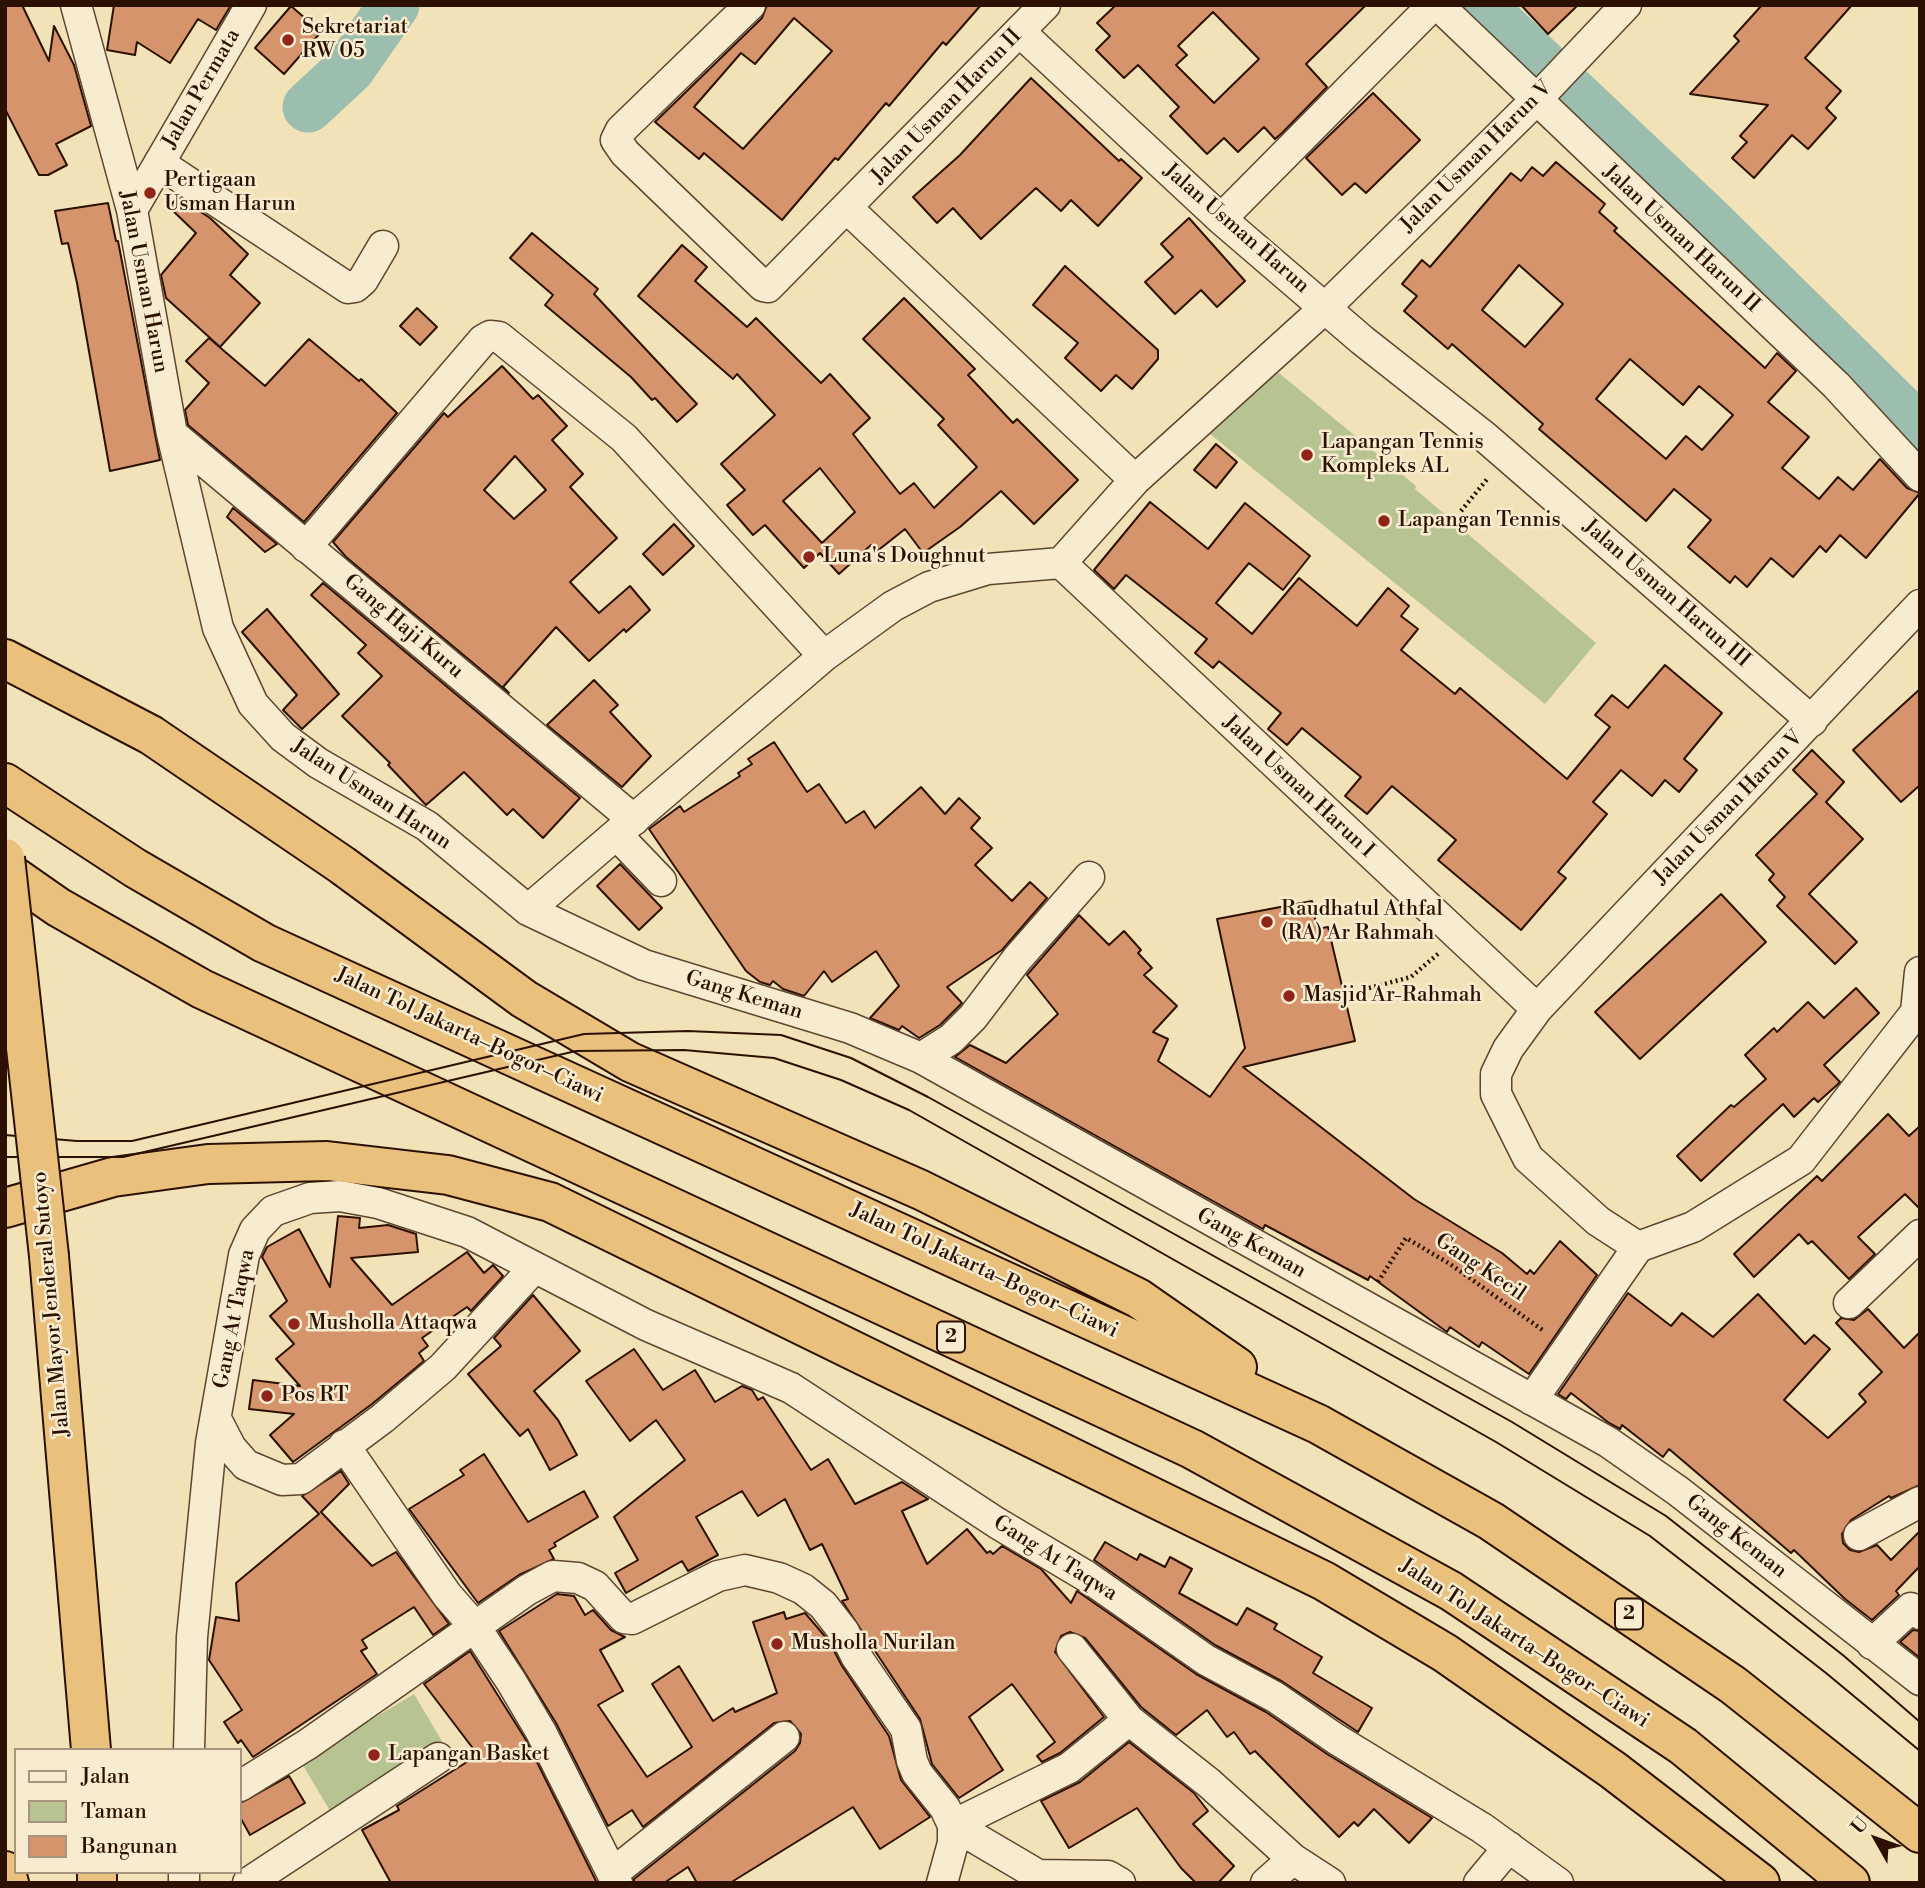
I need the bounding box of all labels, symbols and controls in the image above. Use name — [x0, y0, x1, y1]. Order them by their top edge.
place label: Sekretariat RW 05 — [302, 15, 408, 65]
street label: Jalan Usman Harun II — [867, 24, 1027, 190]
street label: Jalan Permata — [158, 25, 246, 153]
marker: Sekretariat RW 05 — [280, 32, 296, 48]
street label: Jalan Usman Harun V — [1396, 76, 1558, 238]
street label: Jalan Usman Harun — [1158, 159, 1314, 299]
street label: Jalan Usman Harun II — [1597, 160, 1765, 318]
place label: Pertigaan Usman Harun — [164, 168, 296, 218]
marker: Pertigaan Usman Harun — [142, 185, 158, 201]
street label: Jalan Usman Harun — [113, 189, 173, 375]
place label: Lapangan Tennis Kompleks AL — [1321, 430, 1484, 480]
marker: Lapangan Tennis Kompleks AL — [1299, 447, 1315, 463]
place label: Lapangan Tennis — [1398, 508, 1561, 534]
marker: Lapangan Tennis — [1376, 513, 1392, 529]
street label: Jalan Usman Harun III — [1577, 515, 1755, 673]
place label: Luna's Doughnut — [823, 544, 986, 570]
marker: Luna's Doughnut — [801, 549, 817, 565]
street label: Gang Haji Kuru — [338, 570, 468, 684]
street label: Jalan Usman Harun I — [1217, 710, 1379, 864]
street label: Jalan Usman Harun V — [1649, 726, 1809, 890]
street label: Jalan Usman Harun — [287, 734, 455, 856]
place label: Raudhatul Athfal (RA) Ar Rahmah — [1281, 897, 1443, 947]
marker: Raudhatul Athfal (RA) Ar Rahmah — [1259, 914, 1275, 930]
street label: Jalan Tol Jakarta–Bogor–Ciawi — [331, 963, 607, 1109]
street label: Gang Keman — [682, 966, 806, 1026]
place label: Masjid Ar-Rahmah — [1303, 983, 1482, 1009]
marker: Masjid Ar-Rahmah — [1281, 988, 1297, 1004]
street label: Jalan Mayor Jenderal Sutoyo — [28, 1170, 76, 1438]
street label: Jalan Tol Jakarta–Bogor–Ciawi — [846, 1198, 1122, 1344]
street label: Gang Keman — [1192, 1204, 1310, 1284]
street label: Gang Kecil — [1430, 1229, 1530, 1307]
street label: Gang At Taqwa — [209, 1247, 261, 1391]
place label: Musholla Attaqwa — [308, 1311, 477, 1337]
marker: Musholla Attaqwa — [286, 1316, 302, 1332]
road number: 2 — [937, 1322, 965, 1352]
place label: Pos RT — [281, 1383, 349, 1409]
marker: Pos RT — [259, 1388, 275, 1404]
street label: Gang Keman — [1680, 1490, 1792, 1584]
street label: Gang At Taqwa — [988, 1511, 1122, 1607]
street label: Jalan Tol Jakarta–Bogor–Ciawi — [1395, 1554, 1653, 1734]
road number: 2 — [1615, 1598, 1643, 1630]
place label: Musholla Nurilan — [791, 1631, 956, 1657]
marker: Musholla Nurilan — [769, 1636, 785, 1652]
place label: Lapangan Basket — [388, 1742, 550, 1768]
marker: Lapangan Basket — [366, 1747, 382, 1763]
legend — [14, 1748, 242, 1874]
text: Jalan — [81, 1764, 130, 1790]
text: Taman — [81, 1799, 147, 1825]
north arrow — [1841, 1804, 1911, 1874]
text: U — [1846, 1812, 1874, 1839]
text: Bangunan — [81, 1834, 177, 1860]

